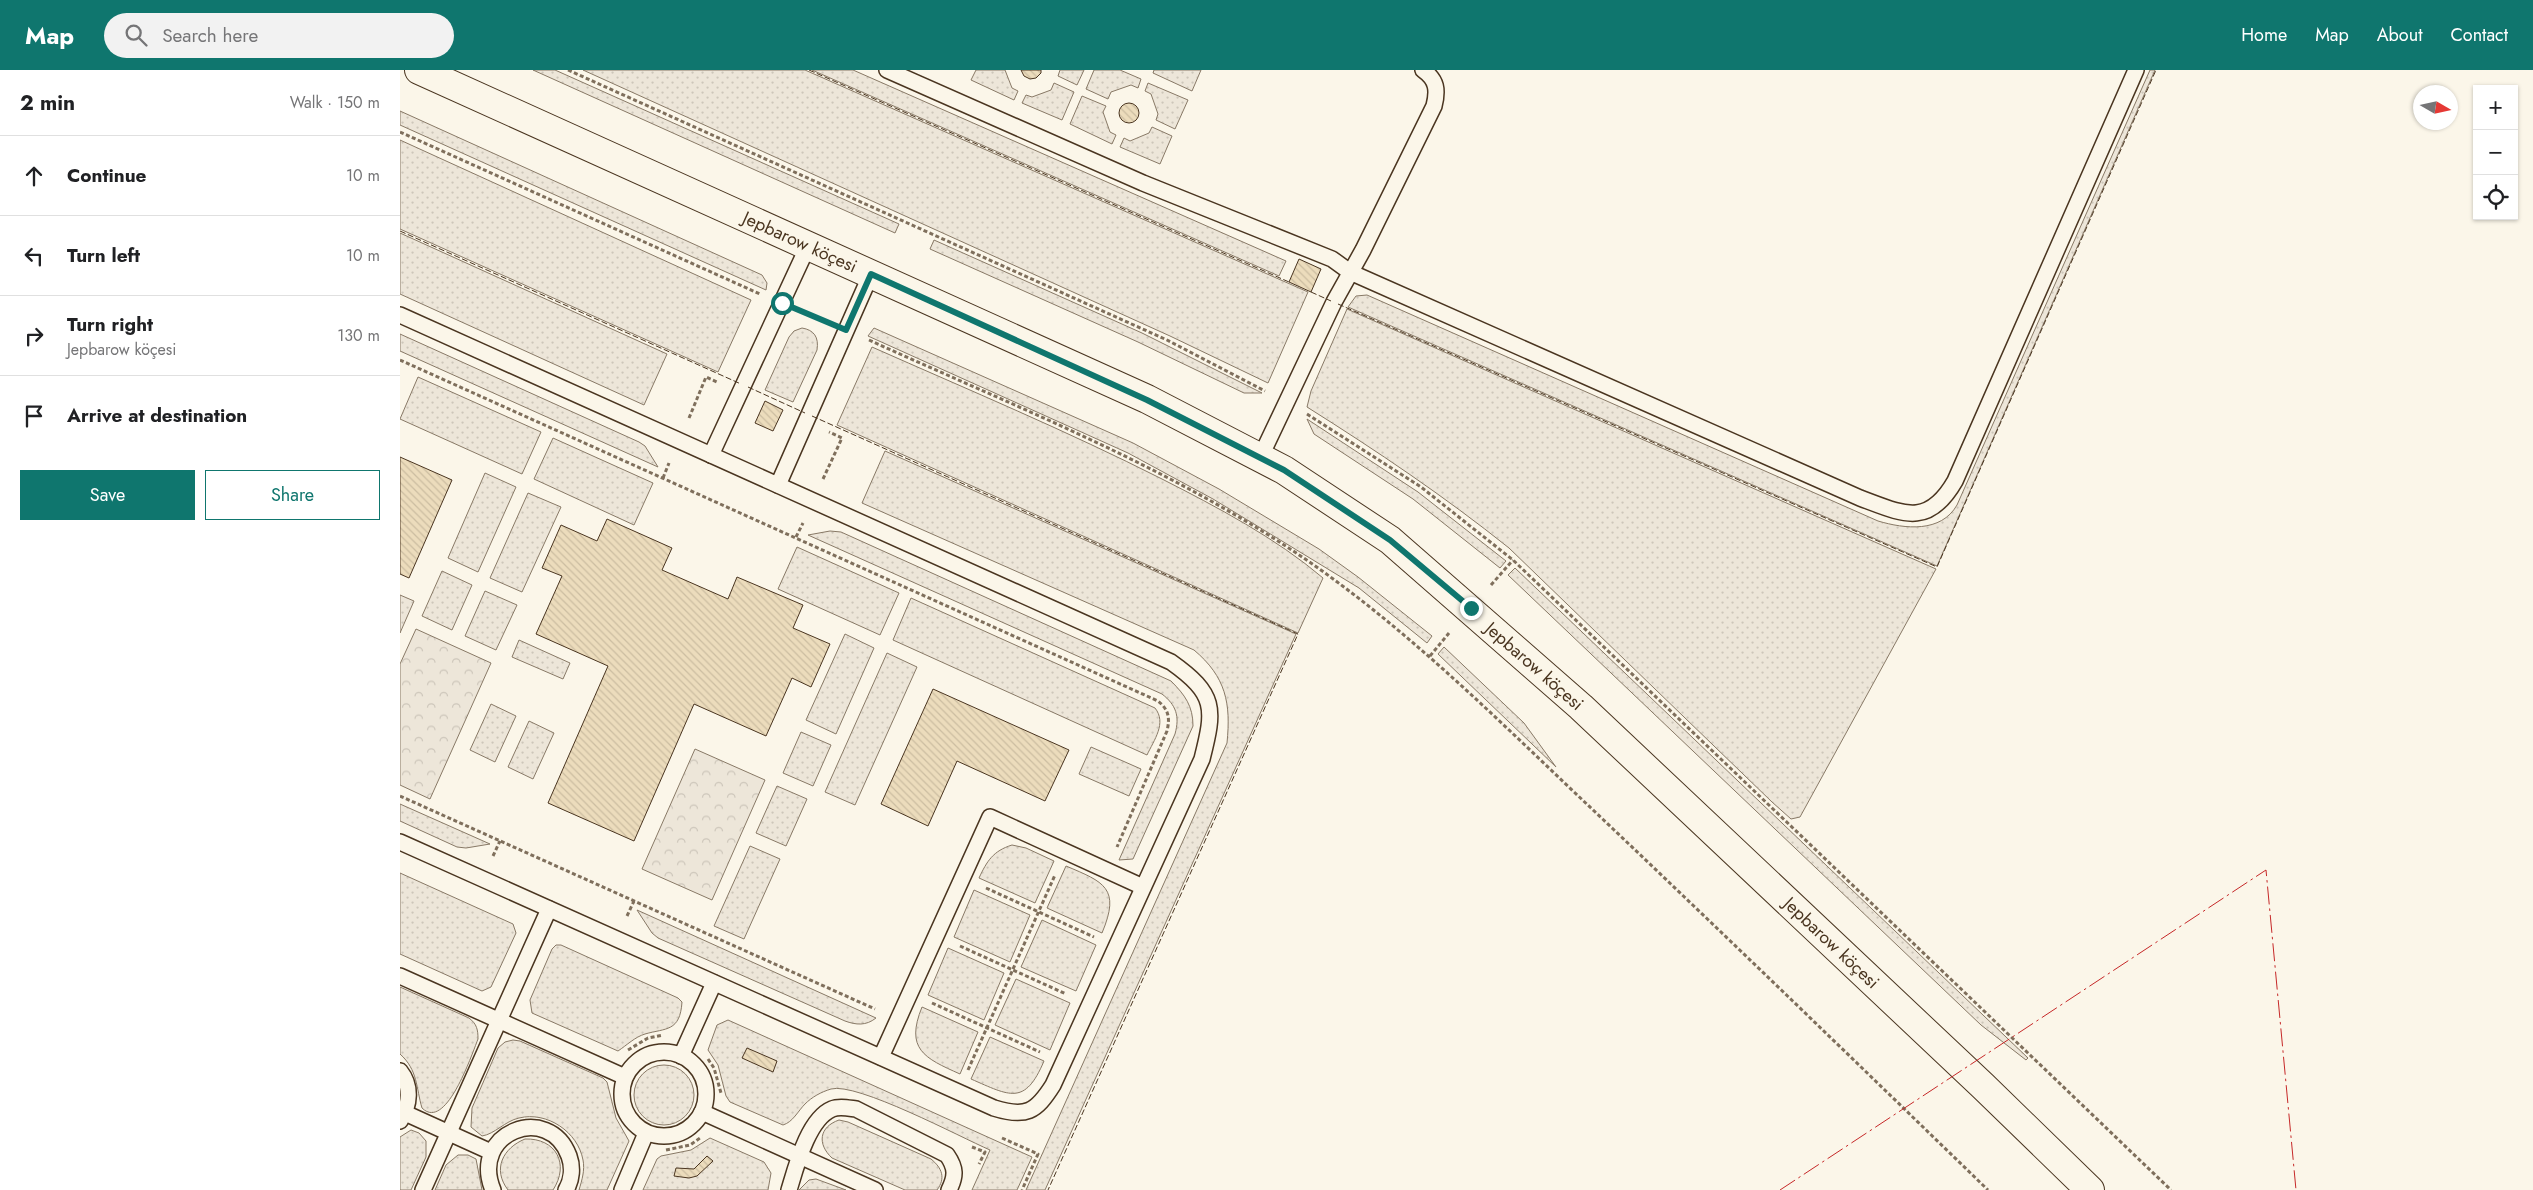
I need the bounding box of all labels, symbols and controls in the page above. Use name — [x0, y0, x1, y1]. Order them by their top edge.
search box — [104, 13, 454, 58]
text: Map — [25, 18, 74, 53]
icon: search — [122, 21, 150, 49]
text: Search here — [162, 22, 258, 49]
text: Home — [2241, 22, 2287, 48]
text: Map — [2315, 22, 2349, 48]
text: About — [2377, 22, 2422, 48]
text: Contact — [2450, 22, 2508, 48]
north arrow — [2413, 85, 2458, 130]
map controls — [2473, 85, 2518, 220]
button: + — [2473, 85, 2518, 130]
text: 2 min — [20, 88, 75, 118]
text: Walk · 150 m — [290, 91, 380, 114]
button: − — [2473, 130, 2518, 175]
icon: ahead — [20, 162, 48, 190]
text: Continue — [67, 162, 146, 189]
text: 10 m — [346, 164, 380, 187]
button: locate — [2473, 175, 2518, 220]
street label: Jepbarow köçesi — [737, 204, 861, 279]
icon: left — [20, 242, 48, 270]
text: Turn left — [67, 242, 140, 269]
text: 10 m — [346, 244, 380, 267]
route start — [771, 292, 794, 315]
text: Turn right — [67, 311, 153, 338]
icon: right — [20, 322, 48, 350]
text: 130 m — [337, 324, 380, 347]
text: Jepbarow köçesi — [67, 338, 176, 361]
icon: arrive — [20, 402, 48, 430]
text: Arrive at destination — [67, 402, 247, 429]
button: Save — [20, 470, 195, 520]
button: Share — [205, 470, 380, 520]
route end — [1460, 597, 1483, 620]
street label: Jepbarow köçesi — [1478, 615, 1589, 717]
street label: Jepbarow köçesi — [1776, 890, 1885, 995]

